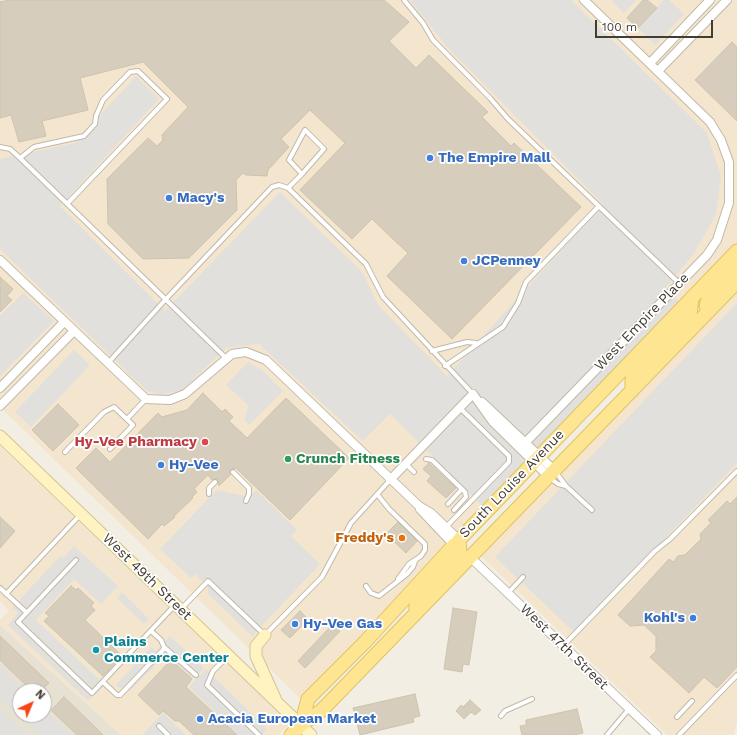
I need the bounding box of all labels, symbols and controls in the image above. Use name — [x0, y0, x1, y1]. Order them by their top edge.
scale bar — [597, 12, 715, 38]
text: 100 m — [602, 20, 637, 34]
place label: The Empire Mall — [438, 150, 551, 166]
marker: The Empire Mall — [425, 153, 435, 163]
place label: Macy's — [177, 190, 224, 206]
marker: Macy's — [164, 193, 174, 203]
place label: JCPenney — [472, 253, 541, 269]
marker: JCPenney — [459, 256, 469, 266]
street label: West Empire Place — [591, 270, 693, 374]
street label: South Louise Avenue — [456, 426, 568, 542]
place label: Hy-Vee Pharmacy — [74, 434, 197, 450]
marker: Hy-Vee Pharmacy — [200, 437, 210, 447]
place label: Crunch Fitness — [296, 451, 400, 467]
marker: Crunch Fitness — [283, 454, 293, 464]
place label: Hy-Vee — [169, 457, 218, 473]
marker: Hy-Vee — [156, 460, 166, 470]
street label: West 49th Street — [99, 530, 195, 624]
place label: Freddy's — [335, 530, 394, 546]
marker: Freddy's — [397, 533, 407, 543]
street label: West 47th Street — [516, 601, 612, 693]
place label: Kohl's — [644, 610, 685, 626]
marker: Kohl's — [688, 613, 698, 623]
place label: Hy-Vee Gas — [303, 616, 382, 632]
marker: Hy-Vee Gas — [290, 619, 300, 629]
place label: Plains Commerce Center — [104, 634, 229, 666]
marker: Plains Commerce Center — [91, 645, 101, 655]
north arrow — [12, 683, 52, 723]
text: N — [33, 687, 47, 702]
place label: Acacia European Market — [208, 711, 376, 727]
marker: Acacia European Market — [195, 714, 205, 724]

